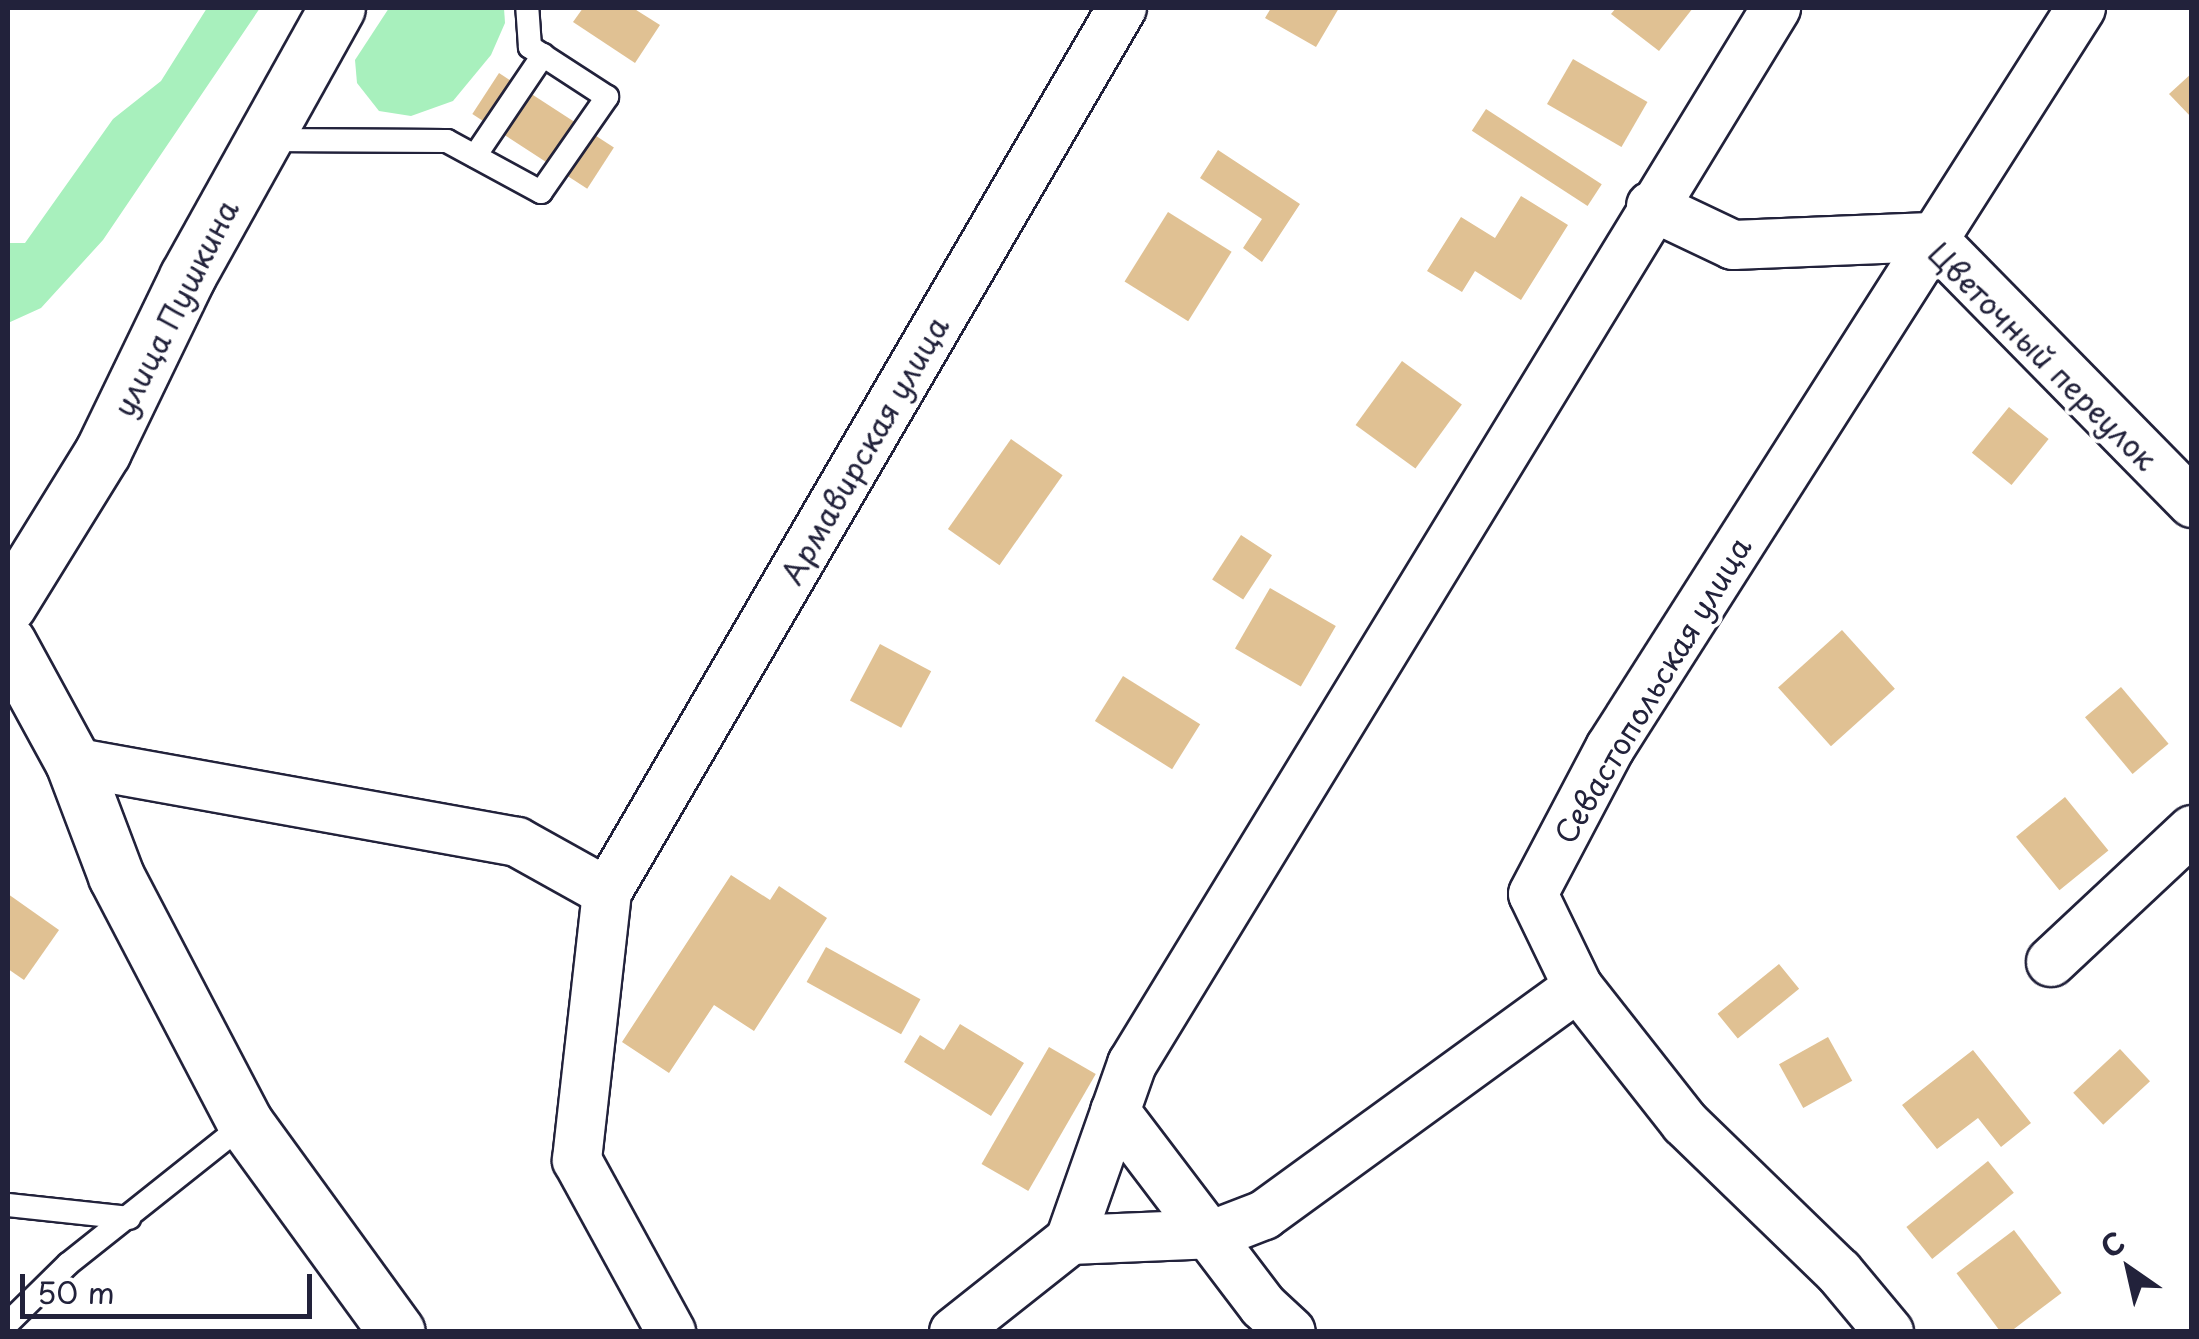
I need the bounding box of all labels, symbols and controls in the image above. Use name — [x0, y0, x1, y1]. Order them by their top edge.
street label: улица Пушкина — [104, 193, 246, 423]
street label: Цветочный переулок — [1922, 235, 2164, 477]
street label: Армавирская улица — [772, 309, 956, 591]
street label: Севастопольская улица — [1546, 529, 1758, 851]
north arrow — [2079, 1219, 2179, 1319]
text: С — [2091, 1220, 2133, 1267]
scale bar — [25, 1254, 318, 1316]
text: 50 m — [37, 1269, 115, 1314]

